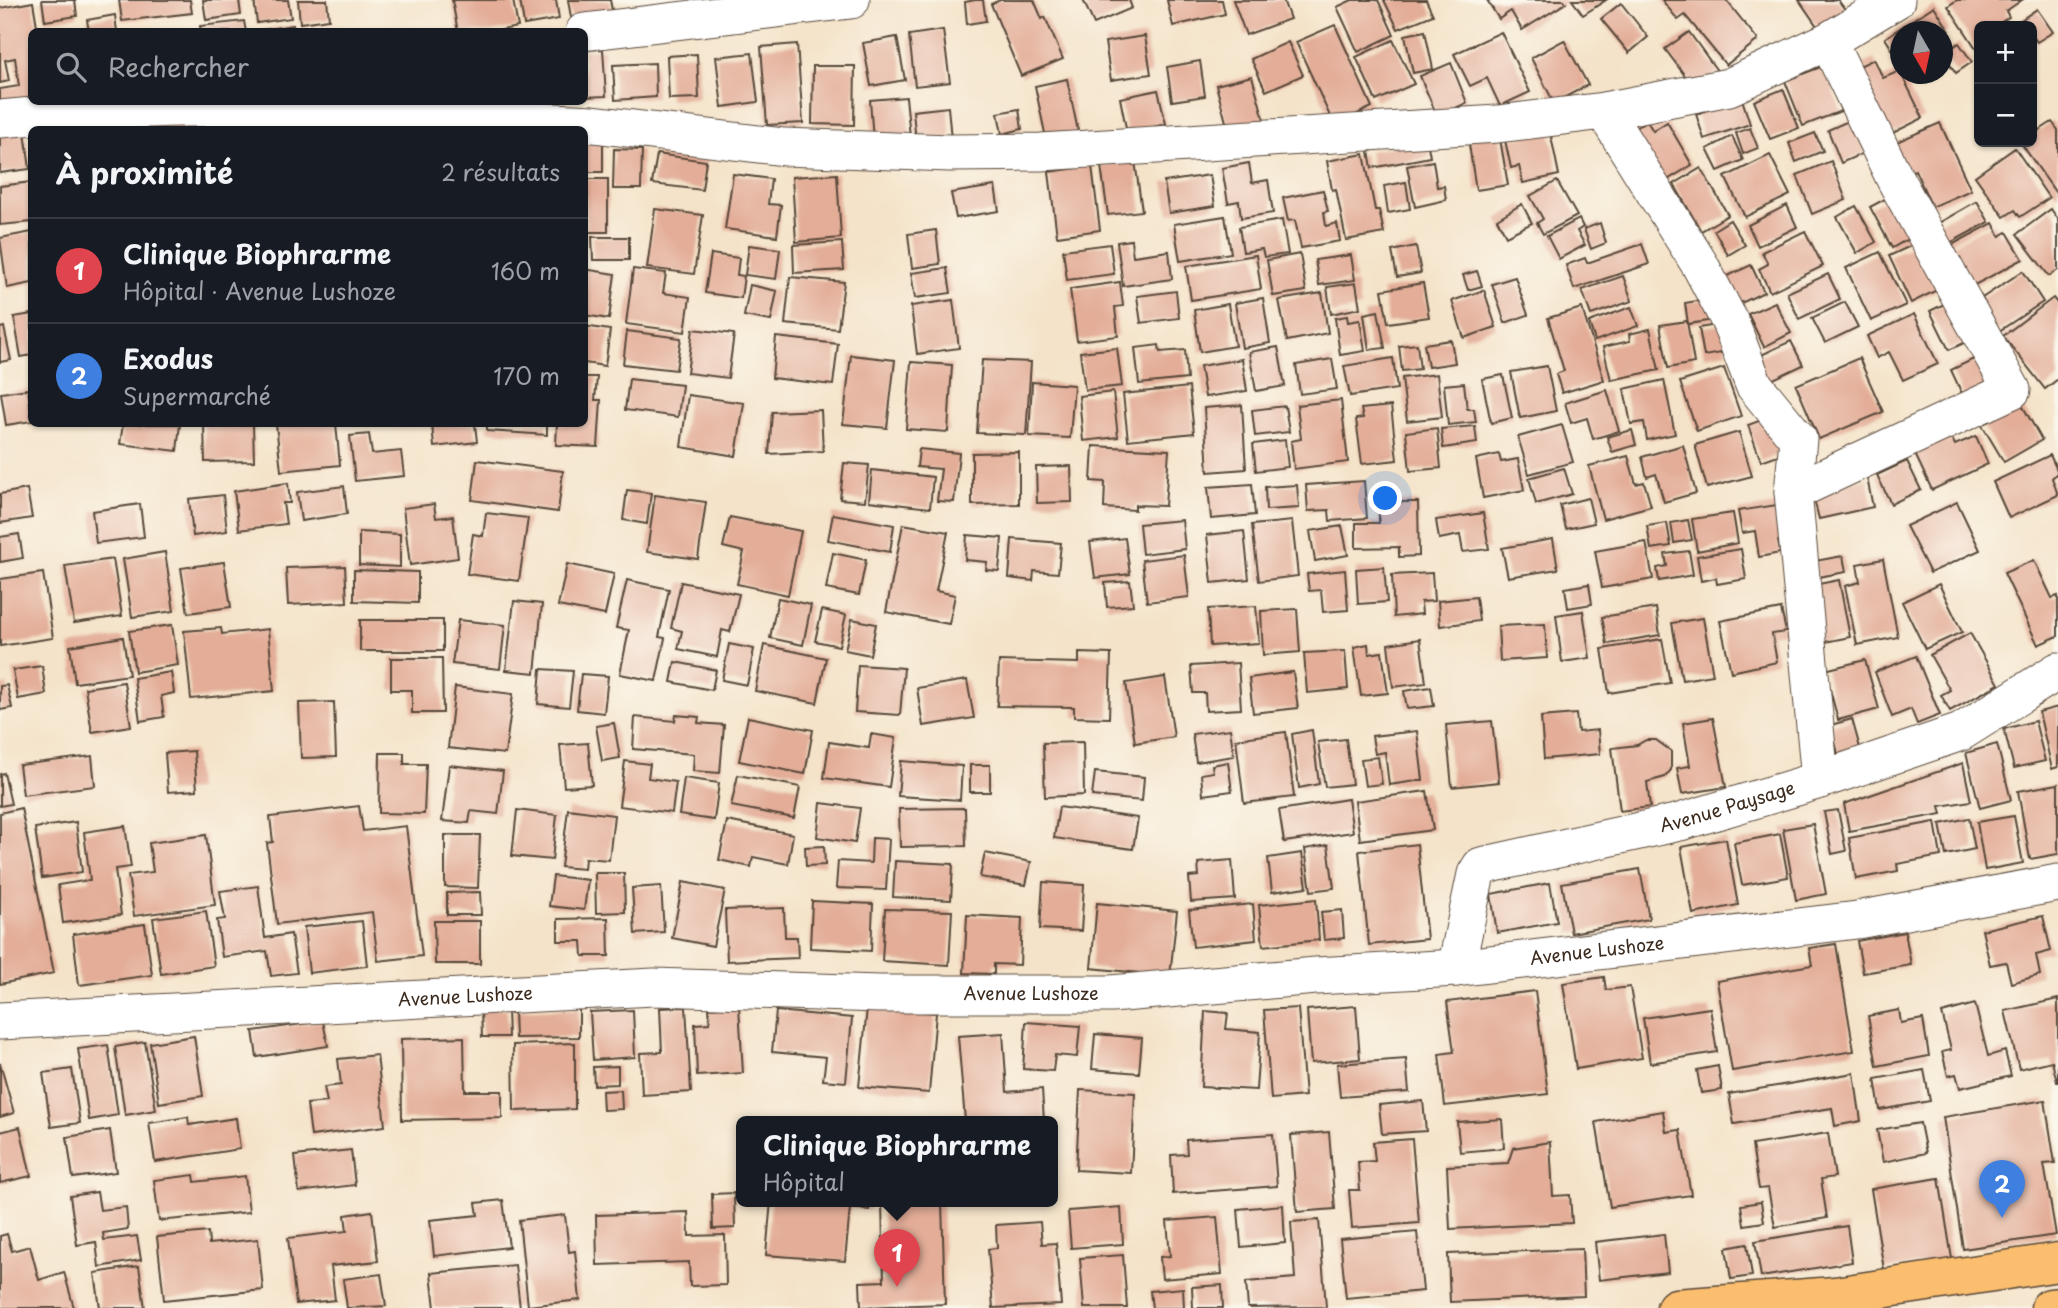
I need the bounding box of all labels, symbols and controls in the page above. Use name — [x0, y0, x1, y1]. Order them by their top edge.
north arrow — [1890, 21, 1953, 84]
map controls — [1974, 21, 2037, 147]
button: + — [1974, 21, 2037, 84]
search box — [28, 28, 588, 105]
text: Rechercher — [108, 47, 249, 86]
icon: search — [52, 48, 90, 86]
button: − — [1974, 84, 2037, 147]
text: À proximité — [56, 149, 233, 194]
text: 2 résultats — [441, 154, 560, 189]
text: Clinique Biophrarme — [123, 234, 391, 273]
text: 1 — [74, 253, 85, 288]
text: 160 m — [491, 253, 560, 288]
text: Hôpital · Avenue Lushoze — [123, 273, 396, 308]
text: Exodus — [123, 339, 213, 378]
text: 2 — [71, 358, 87, 393]
text: 170 m — [493, 358, 560, 393]
text: Supermarché — [123, 378, 271, 413]
your location — [1368, 481, 1402, 515]
street label: Avenue Paysage — [1657, 773, 1798, 838]
street label: Avenue Lushoze — [1528, 928, 1665, 971]
street label: Avenue Lushoze — [397, 978, 533, 1012]
street label: Avenue Lushoze — [963, 979, 1099, 1006]
popup — [736, 1116, 1058, 1207]
text: Clinique Biophrarme — [763, 1125, 1031, 1164]
pin: 2 — [1979, 1160, 2025, 1218]
text: Hôpital — [763, 1164, 845, 1199]
pin: 1 — [874, 1229, 920, 1287]

